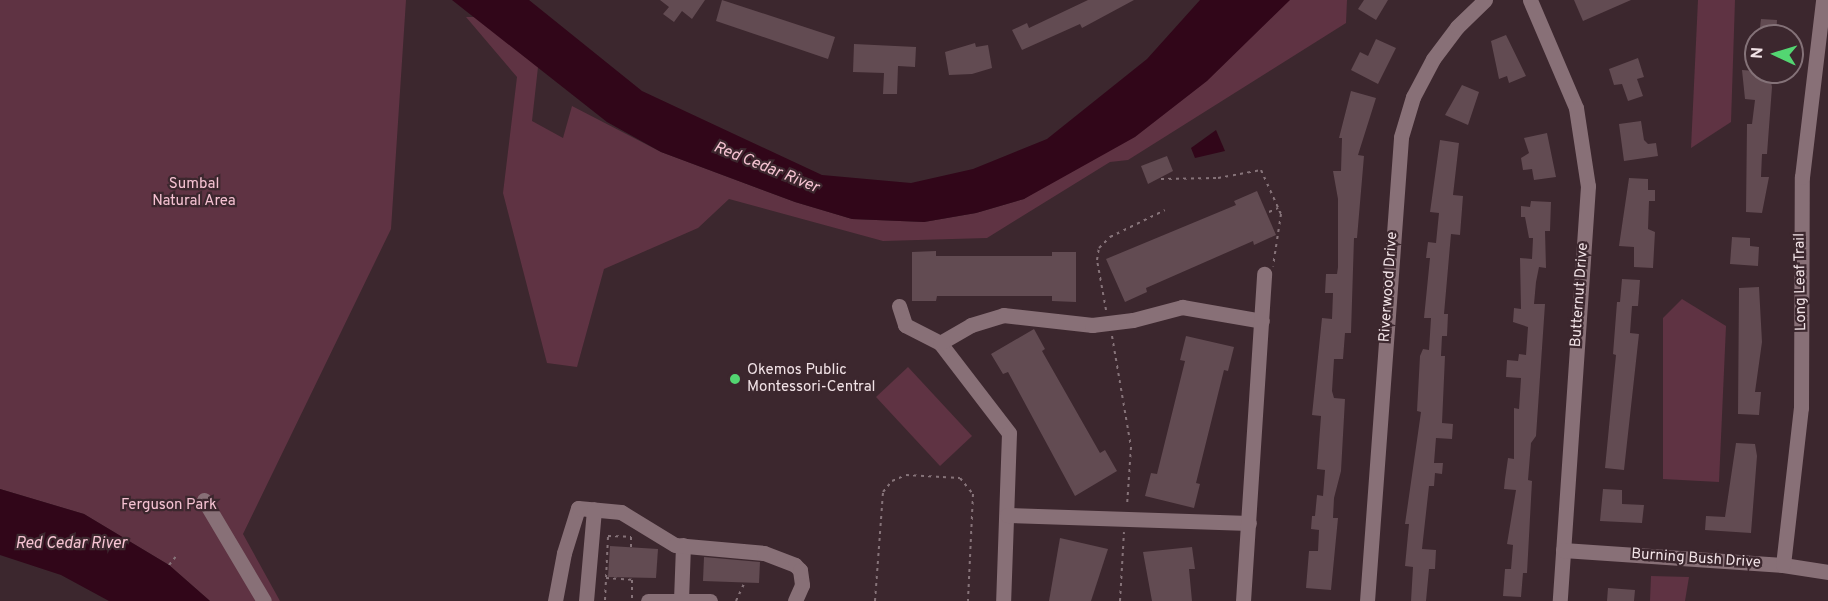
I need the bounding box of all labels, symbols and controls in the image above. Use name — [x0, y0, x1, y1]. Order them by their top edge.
north arrow — [1744, 24, 1804, 84]
text: N — [1748, 46, 1768, 59]
water label: Red Cedar River — [711, 138, 821, 198]
park label: Sumbal Natural Area — [152, 175, 236, 210]
street label: Riverwood Drive — [1376, 231, 1402, 343]
street label: Long Leaf Trail — [1791, 232, 1811, 332]
street label: Butternut Drive — [1567, 242, 1593, 348]
place label: Okemos Public Montessori-Central — [747, 361, 875, 396]
marker: Okemos Public Montessori-Central — [728, 372, 742, 386]
park label: Ferguson Park — [121, 497, 217, 515]
water label: Red Cedar River — [15, 534, 127, 554]
street label: Burning Bush Drive — [1631, 545, 1761, 573]

